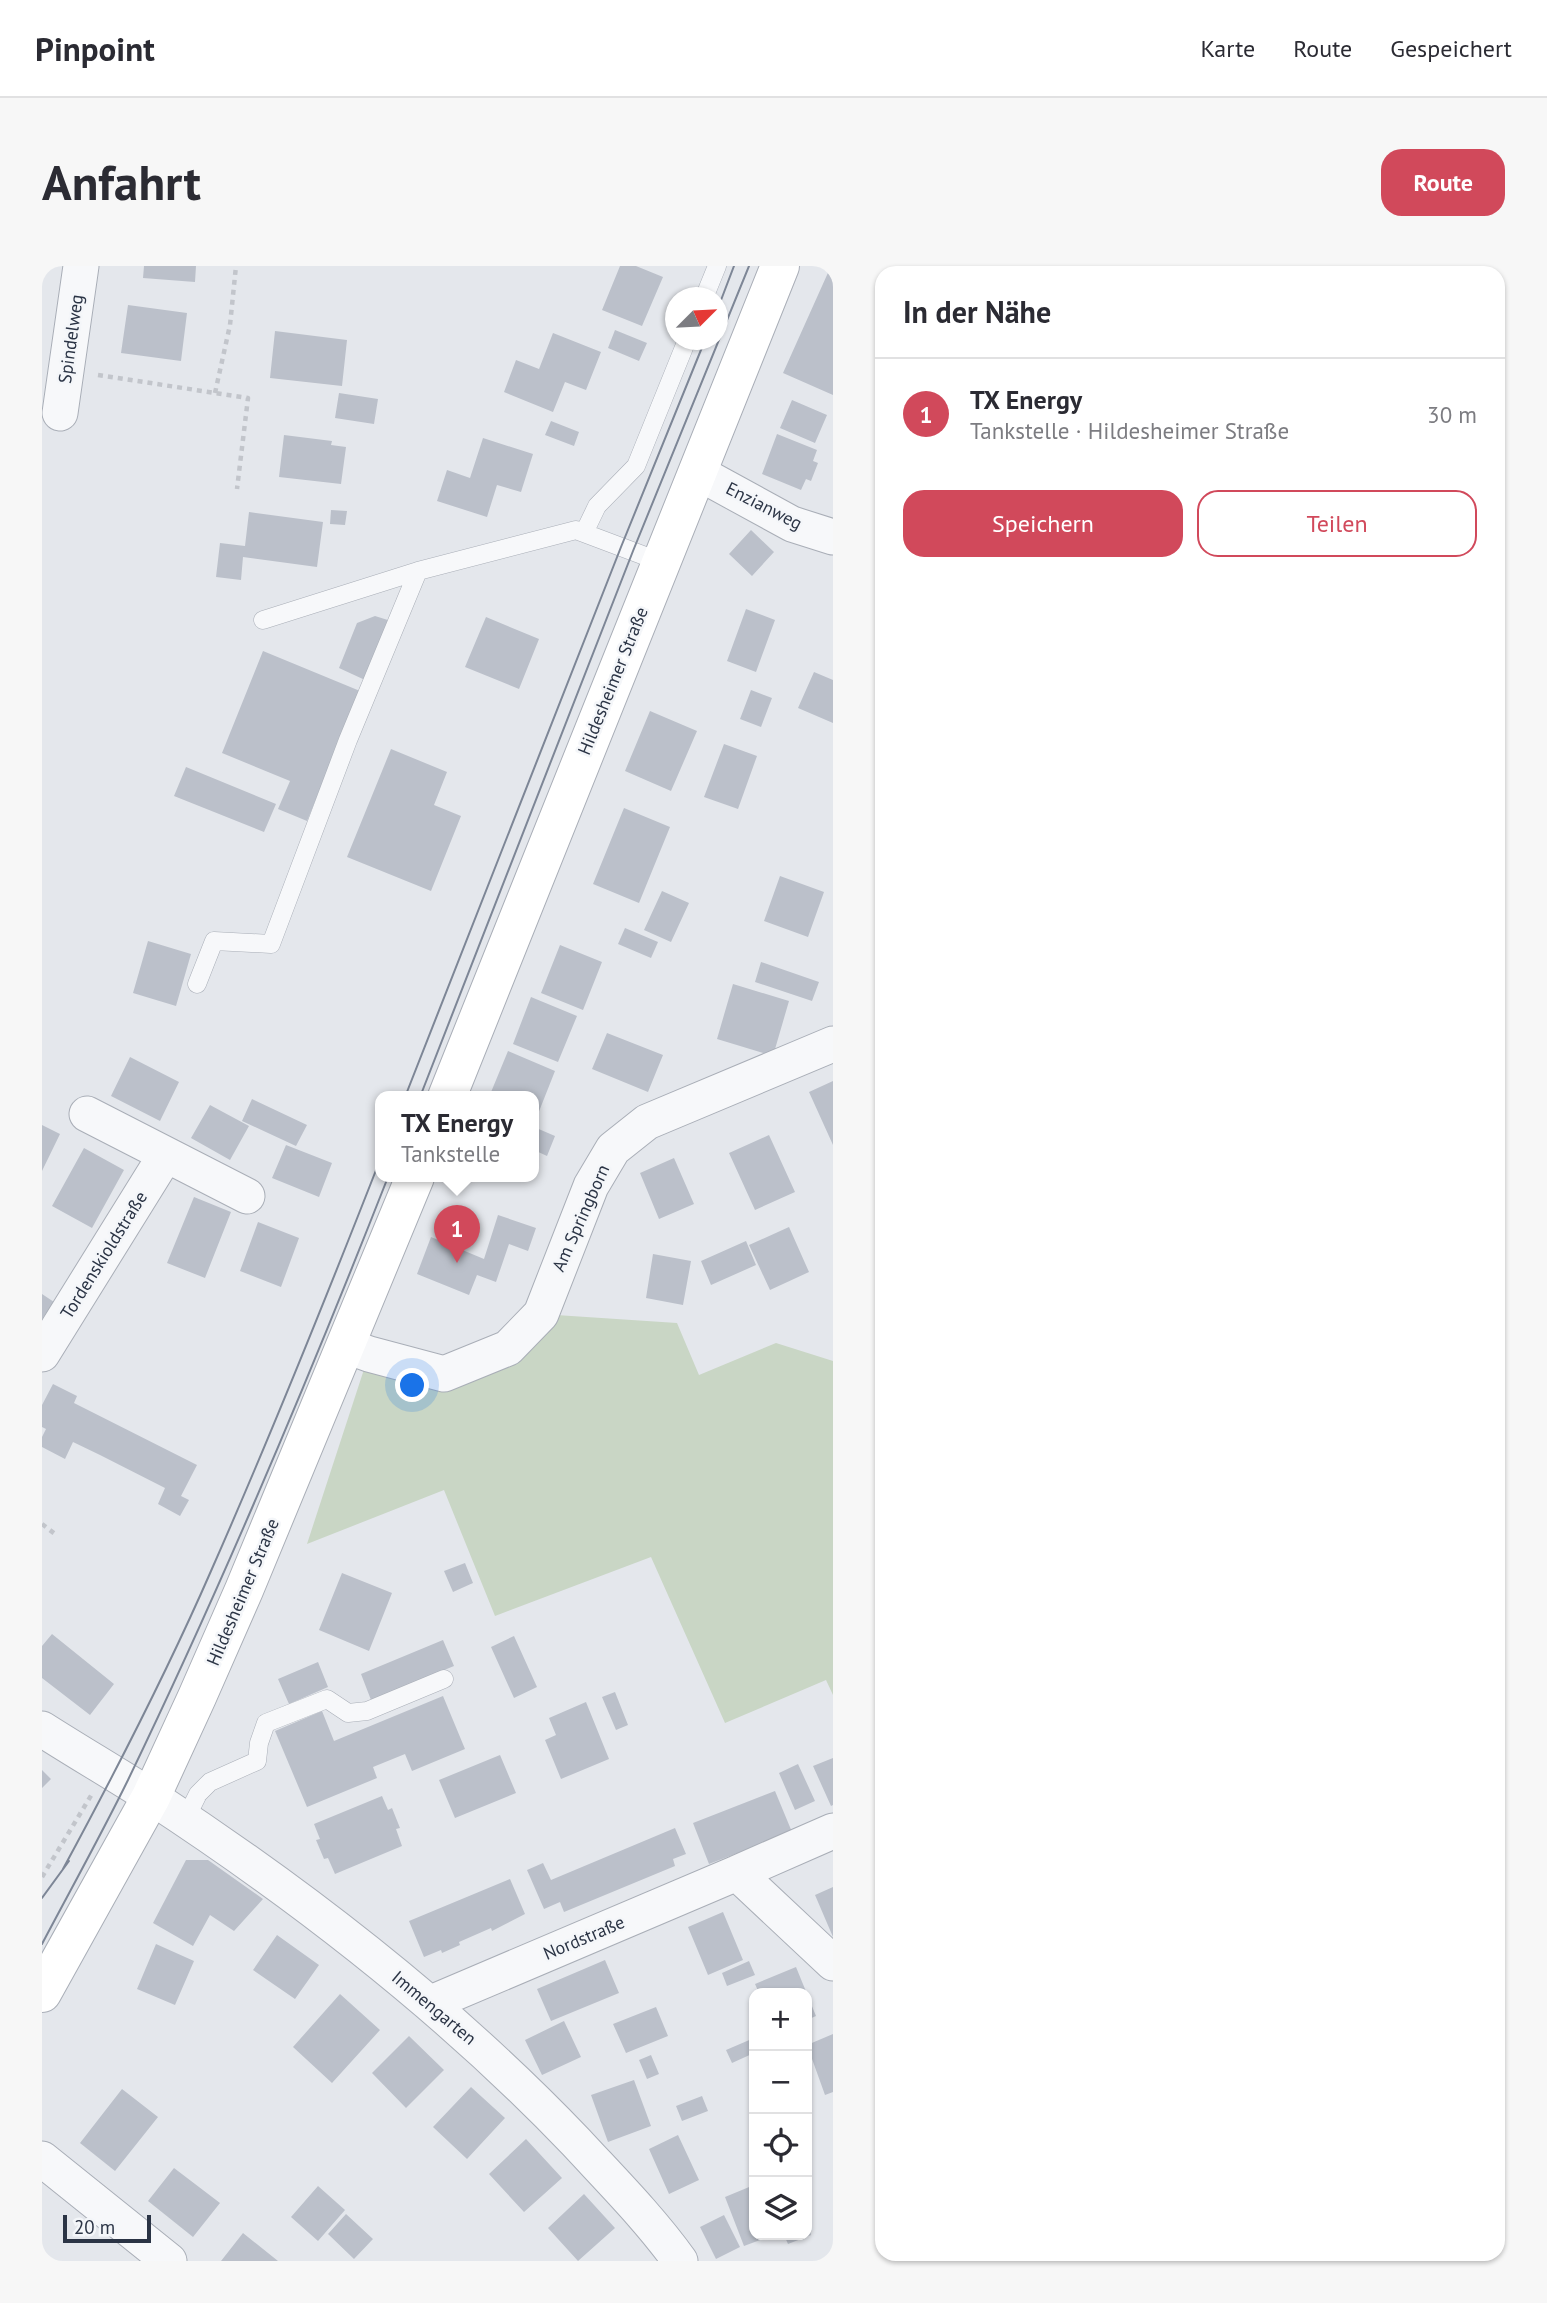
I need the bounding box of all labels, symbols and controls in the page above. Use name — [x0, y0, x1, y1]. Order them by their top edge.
text: Pinpoint — [35, 27, 155, 70]
text: Karte — [1200, 33, 1255, 64]
text: Route — [1293, 33, 1352, 64]
text: Gespeichert — [1390, 33, 1512, 64]
button: Route — [1381, 149, 1505, 216]
text: Anfahrt — [42, 150, 201, 214]
north arrow — [665, 287, 728, 350]
text: In der Nähe — [903, 292, 1051, 331]
street label: Spindelweg — [53, 293, 88, 385]
text: TX Energy — [970, 383, 1082, 416]
text: 1 — [919, 400, 933, 429]
text: 30 m — [1427, 400, 1477, 429]
text: Tankstelle · Hildesheimer Straße — [970, 416, 1289, 445]
street label: Enzianweg — [722, 477, 806, 535]
button: Speichern — [903, 490, 1183, 557]
button: Teilen — [1197, 490, 1477, 557]
street label: Hildesheimer Straße — [572, 603, 653, 758]
popup — [375, 1091, 539, 1182]
text: TX Energy — [401, 1106, 513, 1139]
text: Tankstelle — [401, 1139, 500, 1168]
street label: Am Springborn — [547, 1161, 614, 1275]
street label: Tordenskioldstraße — [55, 1187, 152, 1323]
pin: 1 — [434, 1205, 480, 1263]
your location — [395, 1368, 429, 1402]
street label: Hildesheimer Straße — [201, 1515, 284, 1669]
street label: Nordstraße — [540, 1910, 628, 1965]
street label: Immengarten — [387, 1966, 481, 2050]
map controls — [749, 1988, 812, 2240]
button: + — [749, 1988, 812, 2051]
button: − — [749, 2051, 812, 2114]
button: locate — [749, 2114, 812, 2177]
button: layers — [749, 2177, 812, 2240]
scale bar — [63, 2212, 150, 2244]
text: 20 m — [74, 2215, 115, 2239]

